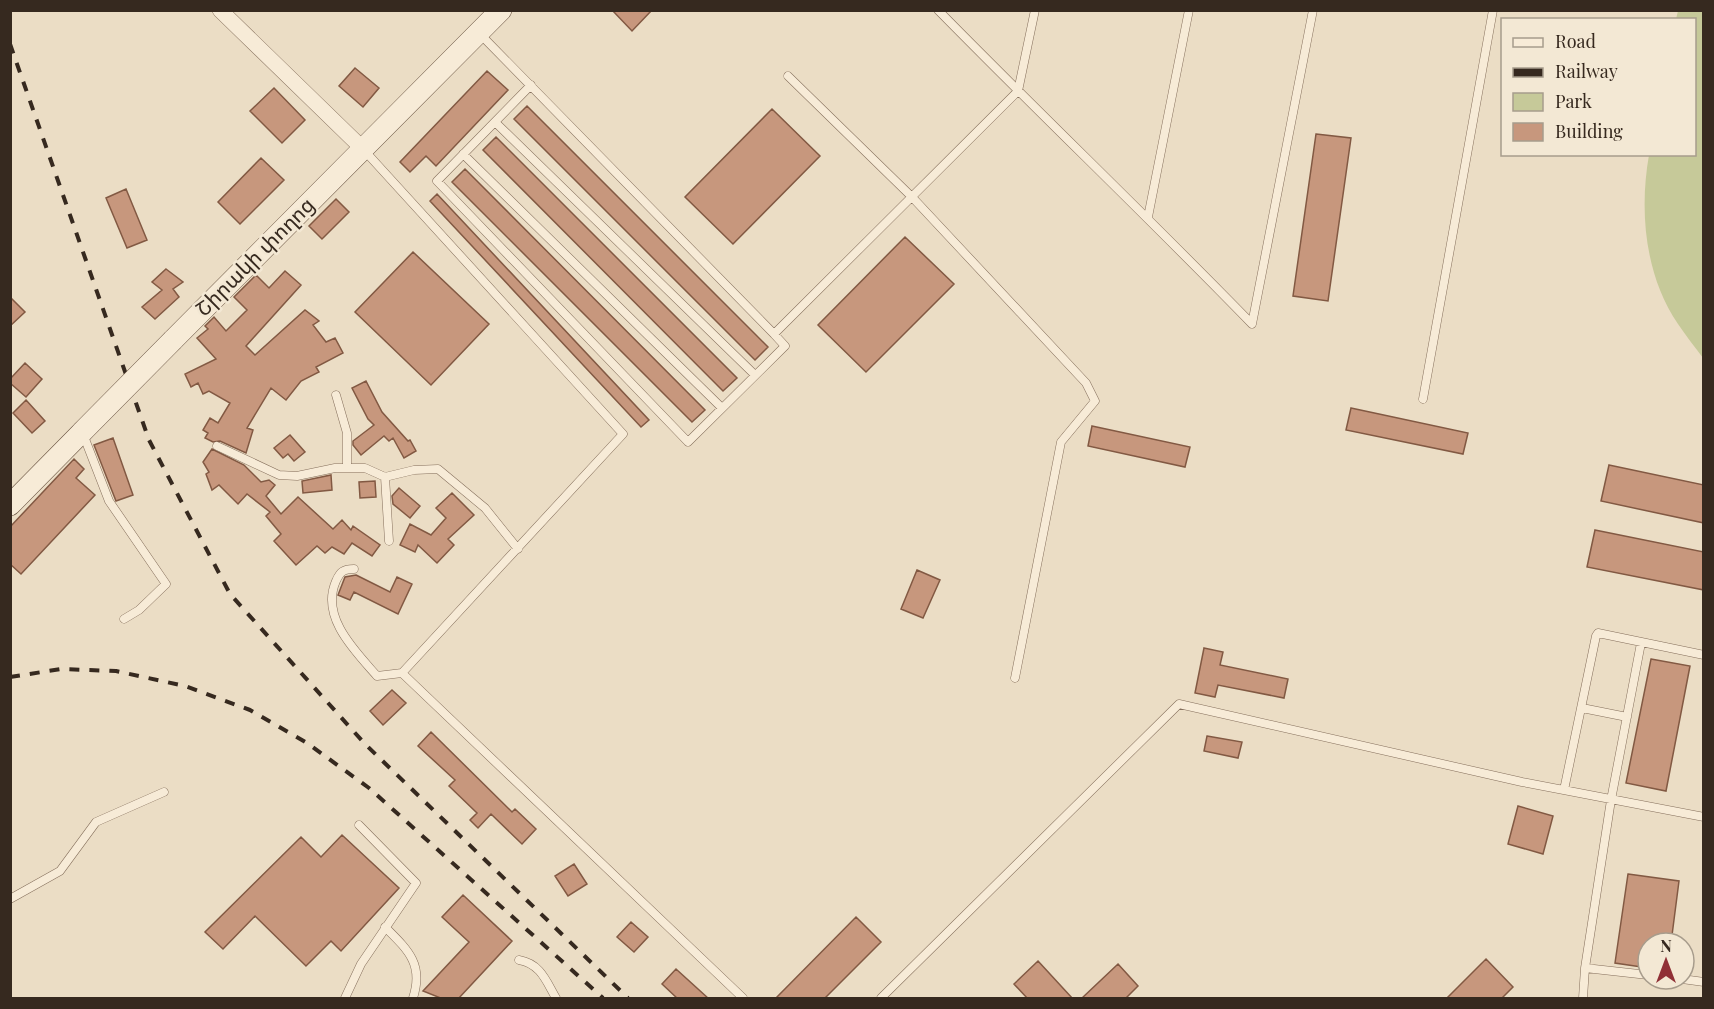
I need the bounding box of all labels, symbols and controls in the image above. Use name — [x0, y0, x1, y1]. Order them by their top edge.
legend — [1501, 18, 1696, 156]
text: Road — [1555, 29, 1596, 53]
text: Railway — [1555, 59, 1618, 83]
text: Park — [1555, 89, 1592, 113]
text: Building — [1555, 119, 1623, 143]
street label: Շիրակի փողոց — [188, 190, 319, 321]
north arrow — [1636, 931, 1696, 991]
text: N — [1660, 935, 1672, 956]

